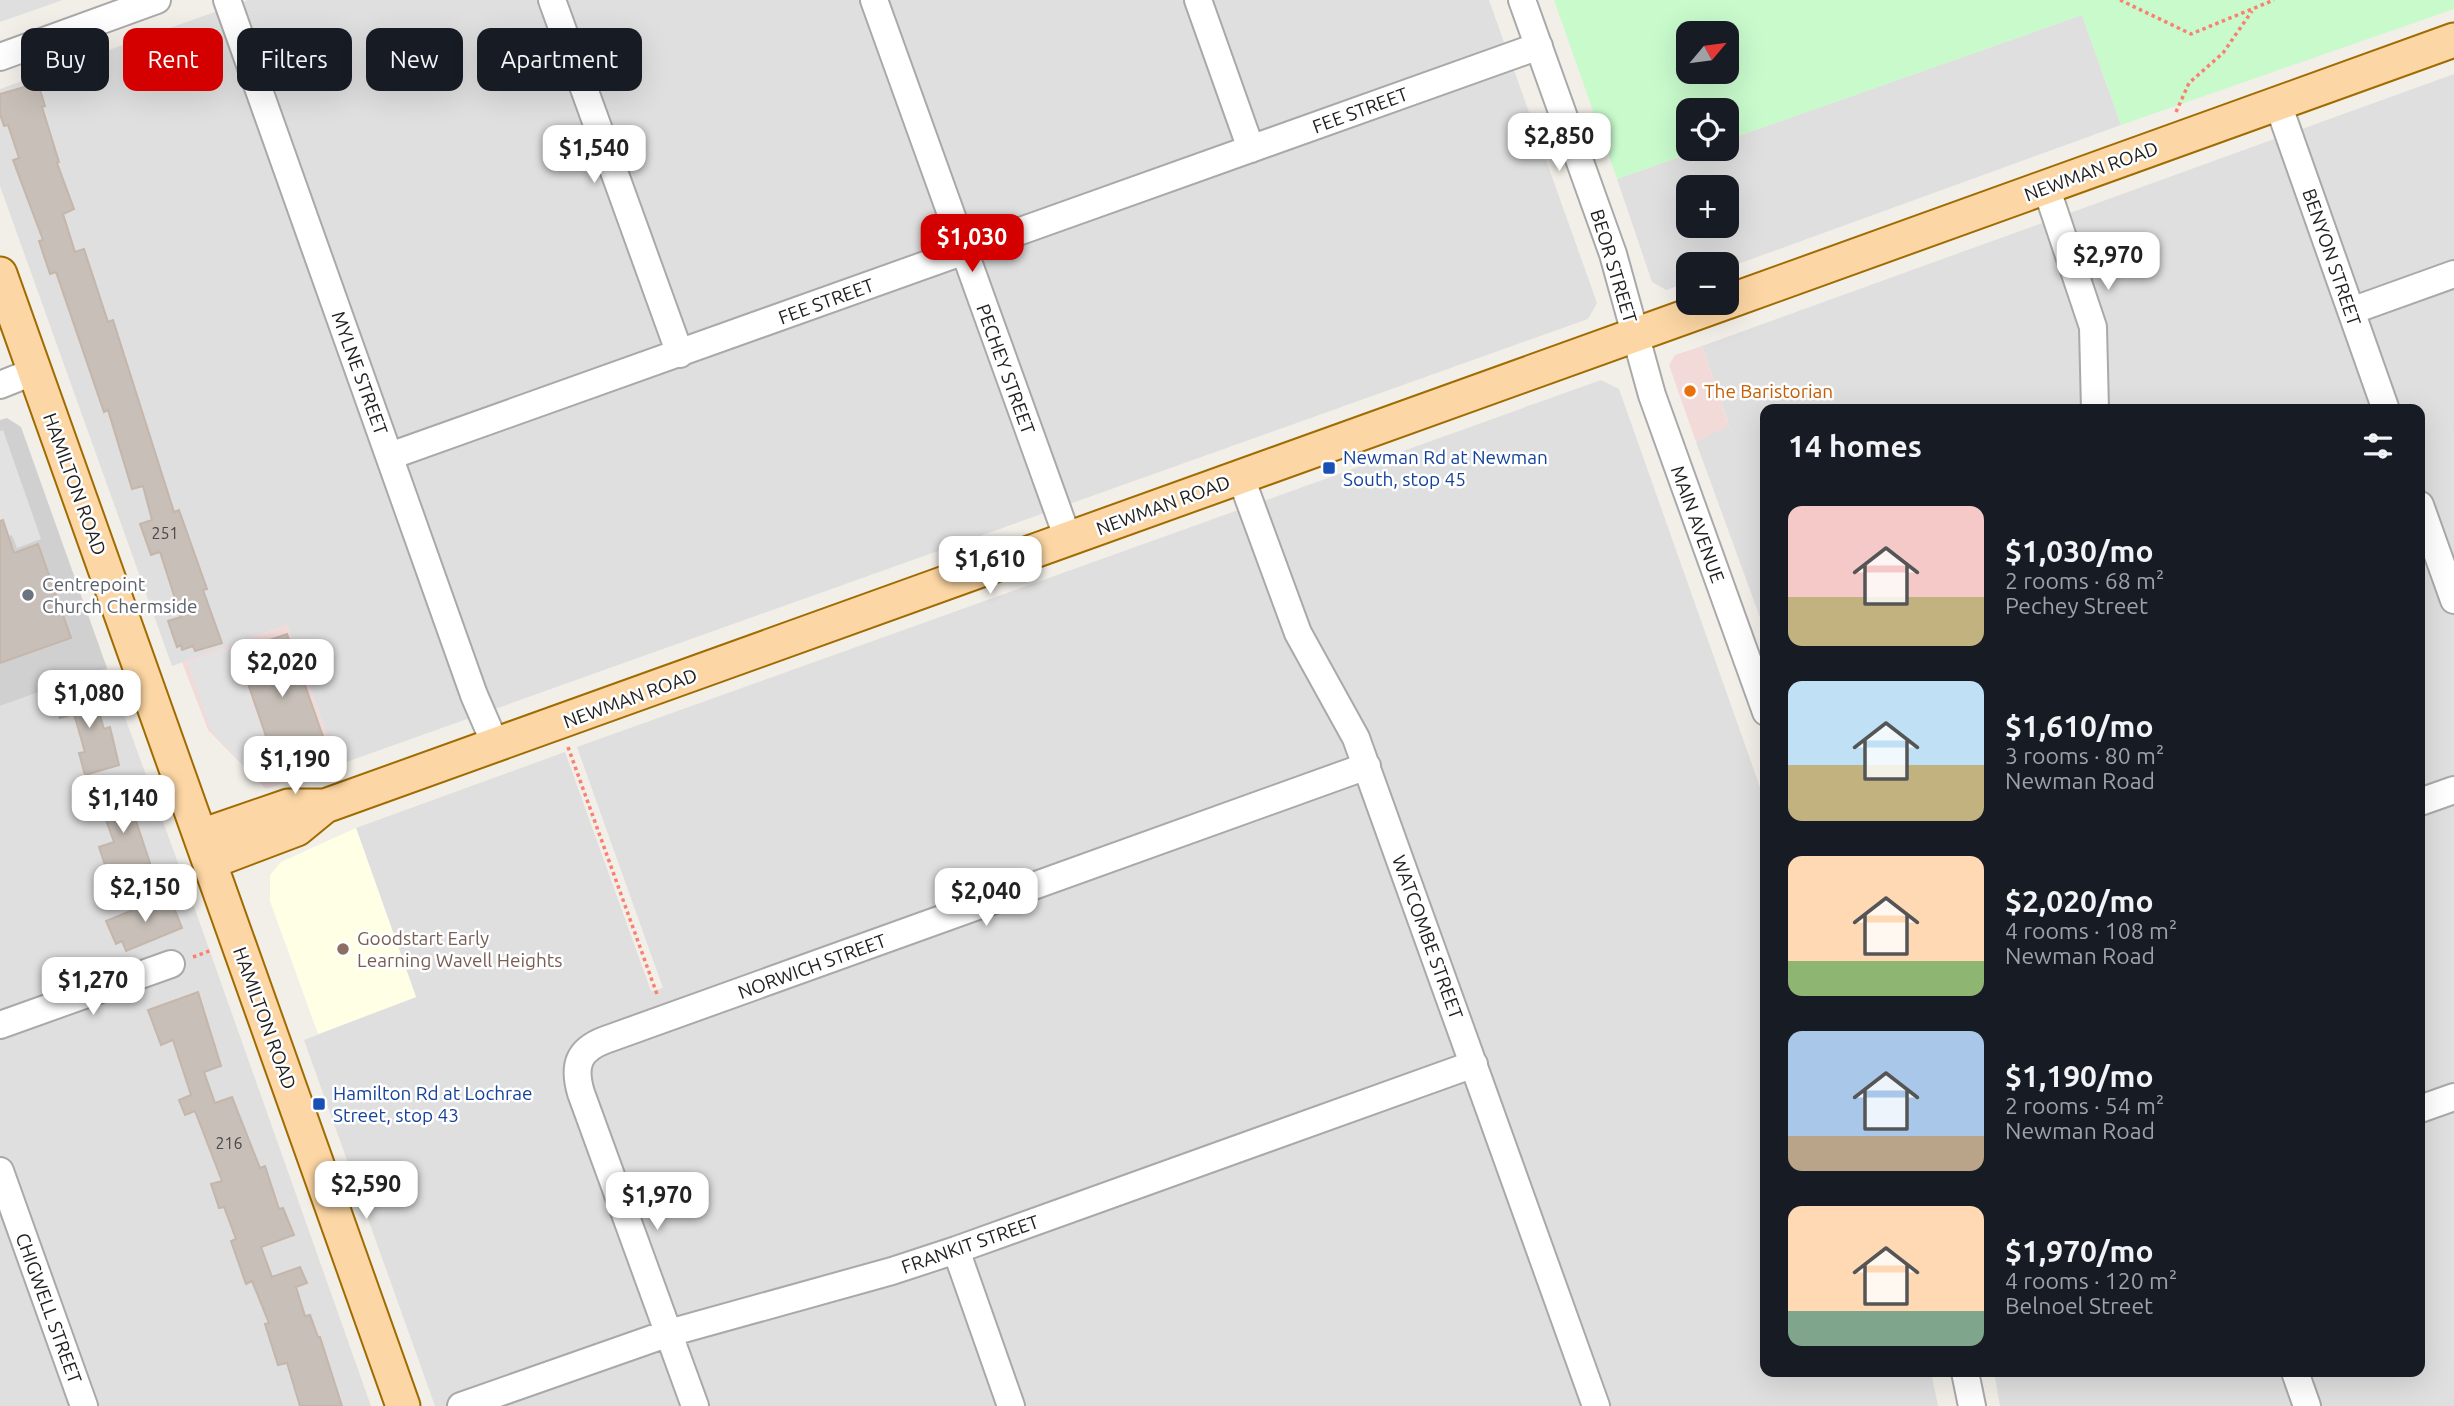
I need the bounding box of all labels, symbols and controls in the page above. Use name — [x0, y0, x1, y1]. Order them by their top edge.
north arrow — [1676, 21, 1740, 84]
map controls — [1676, 21, 1739, 315]
chip: Buy — [21, 28, 109, 91]
chip: Rent — [123, 28, 223, 91]
chip: Filters — [237, 28, 352, 91]
chip: New — [366, 28, 463, 91]
chip: Apartment — [477, 28, 642, 91]
street label: FEE STREET — [1309, 82, 1411, 137]
button: locate — [1676, 98, 1739, 161]
pin: $2,850 — [1502, 114, 1616, 173]
text: $2,850 — [1524, 123, 1594, 148]
pin: $1,540 — [537, 125, 651, 185]
text: $1,540 — [559, 135, 629, 160]
street label: NEWMAN ROAD — [2021, 137, 2161, 205]
button: + — [1676, 175, 1739, 238]
street label: BENYON STREET — [2298, 186, 2366, 329]
street label: BEOR STREET — [1586, 207, 1642, 326]
pin: $1,030 — [915, 215, 1029, 274]
text: $1,030 — [937, 224, 1007, 249]
pin: $2,970 — [2051, 232, 2165, 292]
text: $2,970 — [2073, 242, 2143, 267]
button: − — [1676, 252, 1739, 315]
street label: FEE STREET — [775, 273, 877, 328]
street label: PECHEY STREET — [972, 301, 1040, 437]
street label: MYLNE STREET — [327, 308, 393, 438]
place label: The Baristorian — [1704, 380, 1833, 402]
marker: The Baristorian — [1682, 383, 1698, 399]
street label: HAMILTON ROAD — [39, 410, 111, 558]
icon: filters — [2359, 427, 2397, 465]
text: 14 homes — [1788, 429, 1922, 463]
place label: Newman Rd at Newman South, stop 45 — [1343, 446, 1548, 490]
marker: Newman Rd at Newman South, stop 45 — [1321, 460, 1337, 476]
street label: MAIN AVENUE — [1667, 462, 1729, 586]
street label: NEWMAN ROAD — [1093, 471, 1233, 539]
house number: 251 — [151, 524, 179, 542]
icon: home — [1844, 534, 1928, 618]
text: $1,030/mo — [2005, 534, 2154, 568]
pin: $1,610 — [933, 536, 1047, 596]
text: $1,610 — [955, 546, 1025, 571]
text: 2 rooms · 68 m² — [2005, 568, 2164, 593]
place label: Centrepoint Church Chermside — [42, 573, 198, 617]
marker: Centrepoint Church Chermside — [20, 587, 36, 603]
text: Pechey Street — [2005, 593, 2148, 618]
pin: $2,020 — [225, 640, 339, 699]
text: $2,020 — [247, 649, 317, 674]
street label: NEWMAN ROAD — [560, 664, 700, 732]
pin: $1,080 — [32, 670, 146, 730]
text: $1,080 — [54, 680, 124, 705]
icon: home — [1844, 709, 1928, 793]
text: $1,610/mo — [2005, 709, 2154, 743]
pin: $1,190 — [238, 736, 352, 796]
text: 3 rooms · 80 m² — [2005, 743, 2164, 768]
text: $1,190 — [260, 746, 330, 771]
text: Newman Road — [2005, 768, 2155, 793]
pin: $1,140 — [66, 776, 180, 835]
text: $1,140 — [88, 785, 158, 810]
street label: WATCOMBE STREET — [1388, 852, 1468, 1022]
pin: $2,150 — [88, 864, 202, 924]
pin: $2,040 — [929, 869, 1043, 928]
text: $2,150 — [110, 874, 180, 899]
text: $2,040 — [951, 878, 1021, 903]
icon: home — [1844, 884, 1928, 968]
text: $2,020/mo — [2005, 884, 2154, 918]
text: 4 rooms · 108 m² — [2005, 918, 2177, 943]
place label: Goodstart Early Learning Wavell Heights — [357, 927, 563, 971]
street label: NORWICH STREET — [735, 929, 889, 1003]
marker: Goodstart Early Learning Wavell Heights — [335, 941, 351, 957]
text: Newman Road — [2005, 943, 2155, 968]
street label: HAMILTON ROAD — [229, 944, 301, 1092]
pin: $1,270 — [36, 958, 150, 1017]
text: $1,270 — [58, 967, 128, 992]
icon: home — [1844, 1059, 1928, 1143]
text: $1,190/mo — [2005, 1059, 2154, 1093]
place label: Hamilton Rd at Lochrae Street, stop 43 — [333, 1082, 533, 1126]
text: 2 rooms · 54 m² — [2005, 1093, 2164, 1118]
marker: Hamilton Rd at Lochrae Street, stop 43 — [311, 1096, 327, 1112]
text: Newman Road — [2005, 1118, 2155, 1143]
house number: 216 — [215, 1134, 243, 1152]
pin: $2,590 — [309, 1162, 423, 1221]
text: $2,590 — [331, 1171, 401, 1196]
pin: $1,970 — [600, 1172, 714, 1232]
text: $1,970 — [622, 1182, 692, 1207]
street label: FRANKIT STREET — [898, 1210, 1042, 1278]
street label: CHIGWELL STREET — [12, 1230, 87, 1387]
icon: home — [1844, 1234, 1928, 1318]
text: $1,970/mo — [2005, 1234, 2154, 1268]
text: 4 rooms · 120 m² — [2005, 1268, 2177, 1293]
text: Belnoel Street — [2005, 1293, 2153, 1318]

